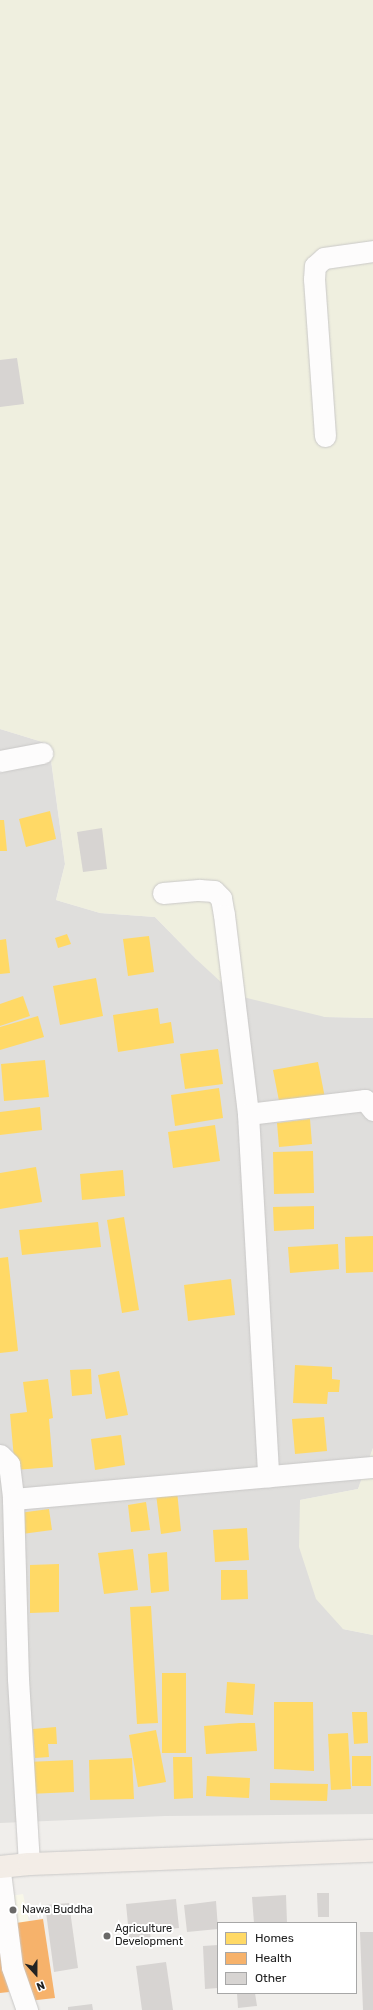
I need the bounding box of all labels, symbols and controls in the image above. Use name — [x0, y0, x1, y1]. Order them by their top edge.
place label: Nawa Buddha — [22, 1903, 93, 1917]
marker: Nawa Buddha — [7, 1904, 19, 1916]
legend — [217, 1922, 357, 1994]
place label: Agriculture Development — [115, 1923, 183, 1949]
marker: Agriculture Development — [102, 1931, 112, 1941]
text: Homes — [255, 1931, 294, 1945]
text: Health — [255, 1951, 292, 1965]
north arrow — [16, 1954, 56, 1994]
text: Other — [255, 1971, 286, 1985]
text: N — [34, 1978, 47, 1993]

